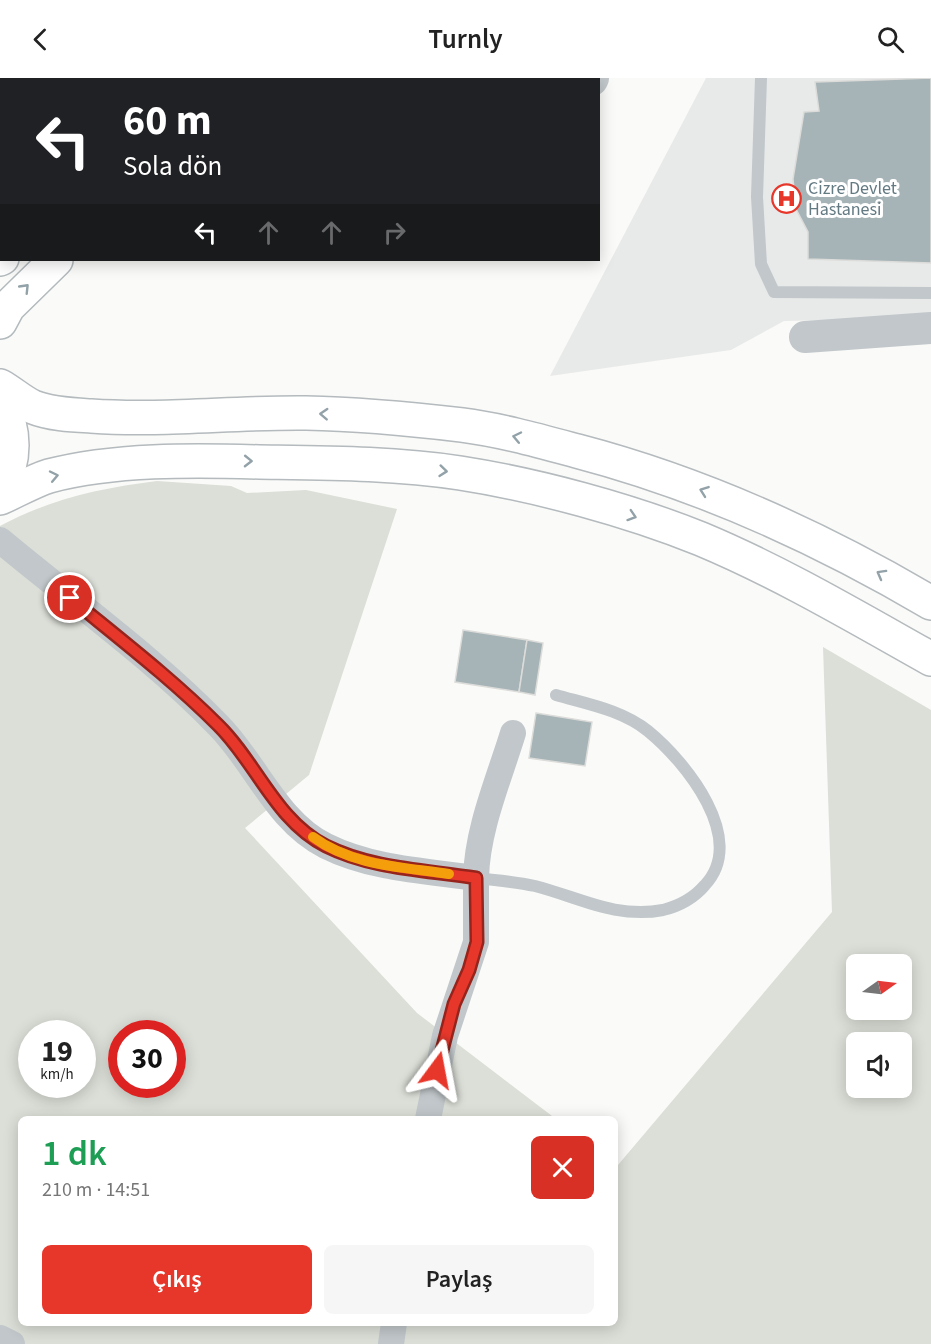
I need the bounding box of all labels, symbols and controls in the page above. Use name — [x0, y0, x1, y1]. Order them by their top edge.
text: Turnly — [428, 20, 503, 59]
icon: back — [24, 23, 57, 56]
icon: search — [874, 23, 907, 56]
text: 60 m — [123, 91, 212, 151]
icon: left — [24, 102, 102, 180]
text: Sola dön — [123, 147, 222, 186]
place label: Cizre Devlet Hastanesi — [808, 176, 897, 222]
hospital icon: Cizre Devlet Hastanesi — [771, 182, 803, 214]
icon: left — [189, 216, 222, 249]
icon: ahead — [252, 216, 285, 249]
icon: ahead — [315, 216, 348, 249]
icon: right — [378, 216, 411, 249]
one-way arrow — [18, 285, 29, 296]
one-way arrow — [319, 408, 328, 421]
one-way arrow — [512, 431, 522, 444]
one-way arrow — [243, 455, 252, 468]
one-way arrow — [438, 464, 447, 477]
one-way arrow — [49, 470, 59, 483]
one-way arrow — [699, 485, 710, 498]
one-way arrow — [626, 509, 637, 521]
one-way arrow — [876, 569, 887, 581]
pin — [44, 572, 95, 623]
icon: arrive — [53, 581, 86, 614]
north arrow — [846, 954, 912, 1020]
map controls — [846, 954, 912, 1098]
speed limit sign: 30 — [108, 1020, 186, 1098]
text: 19 — [41, 1030, 73, 1073]
button: sound — [846, 1032, 912, 1098]
position arrow — [405, 1038, 469, 1102]
text: km/h — [40, 1064, 74, 1085]
text: 1 dk — [42, 1128, 107, 1179]
button: close — [531, 1136, 594, 1199]
text: 210 m · 14:51 — [42, 1176, 150, 1204]
button: Çıkış — [42, 1245, 312, 1314]
button: Paylaş — [324, 1245, 594, 1314]

